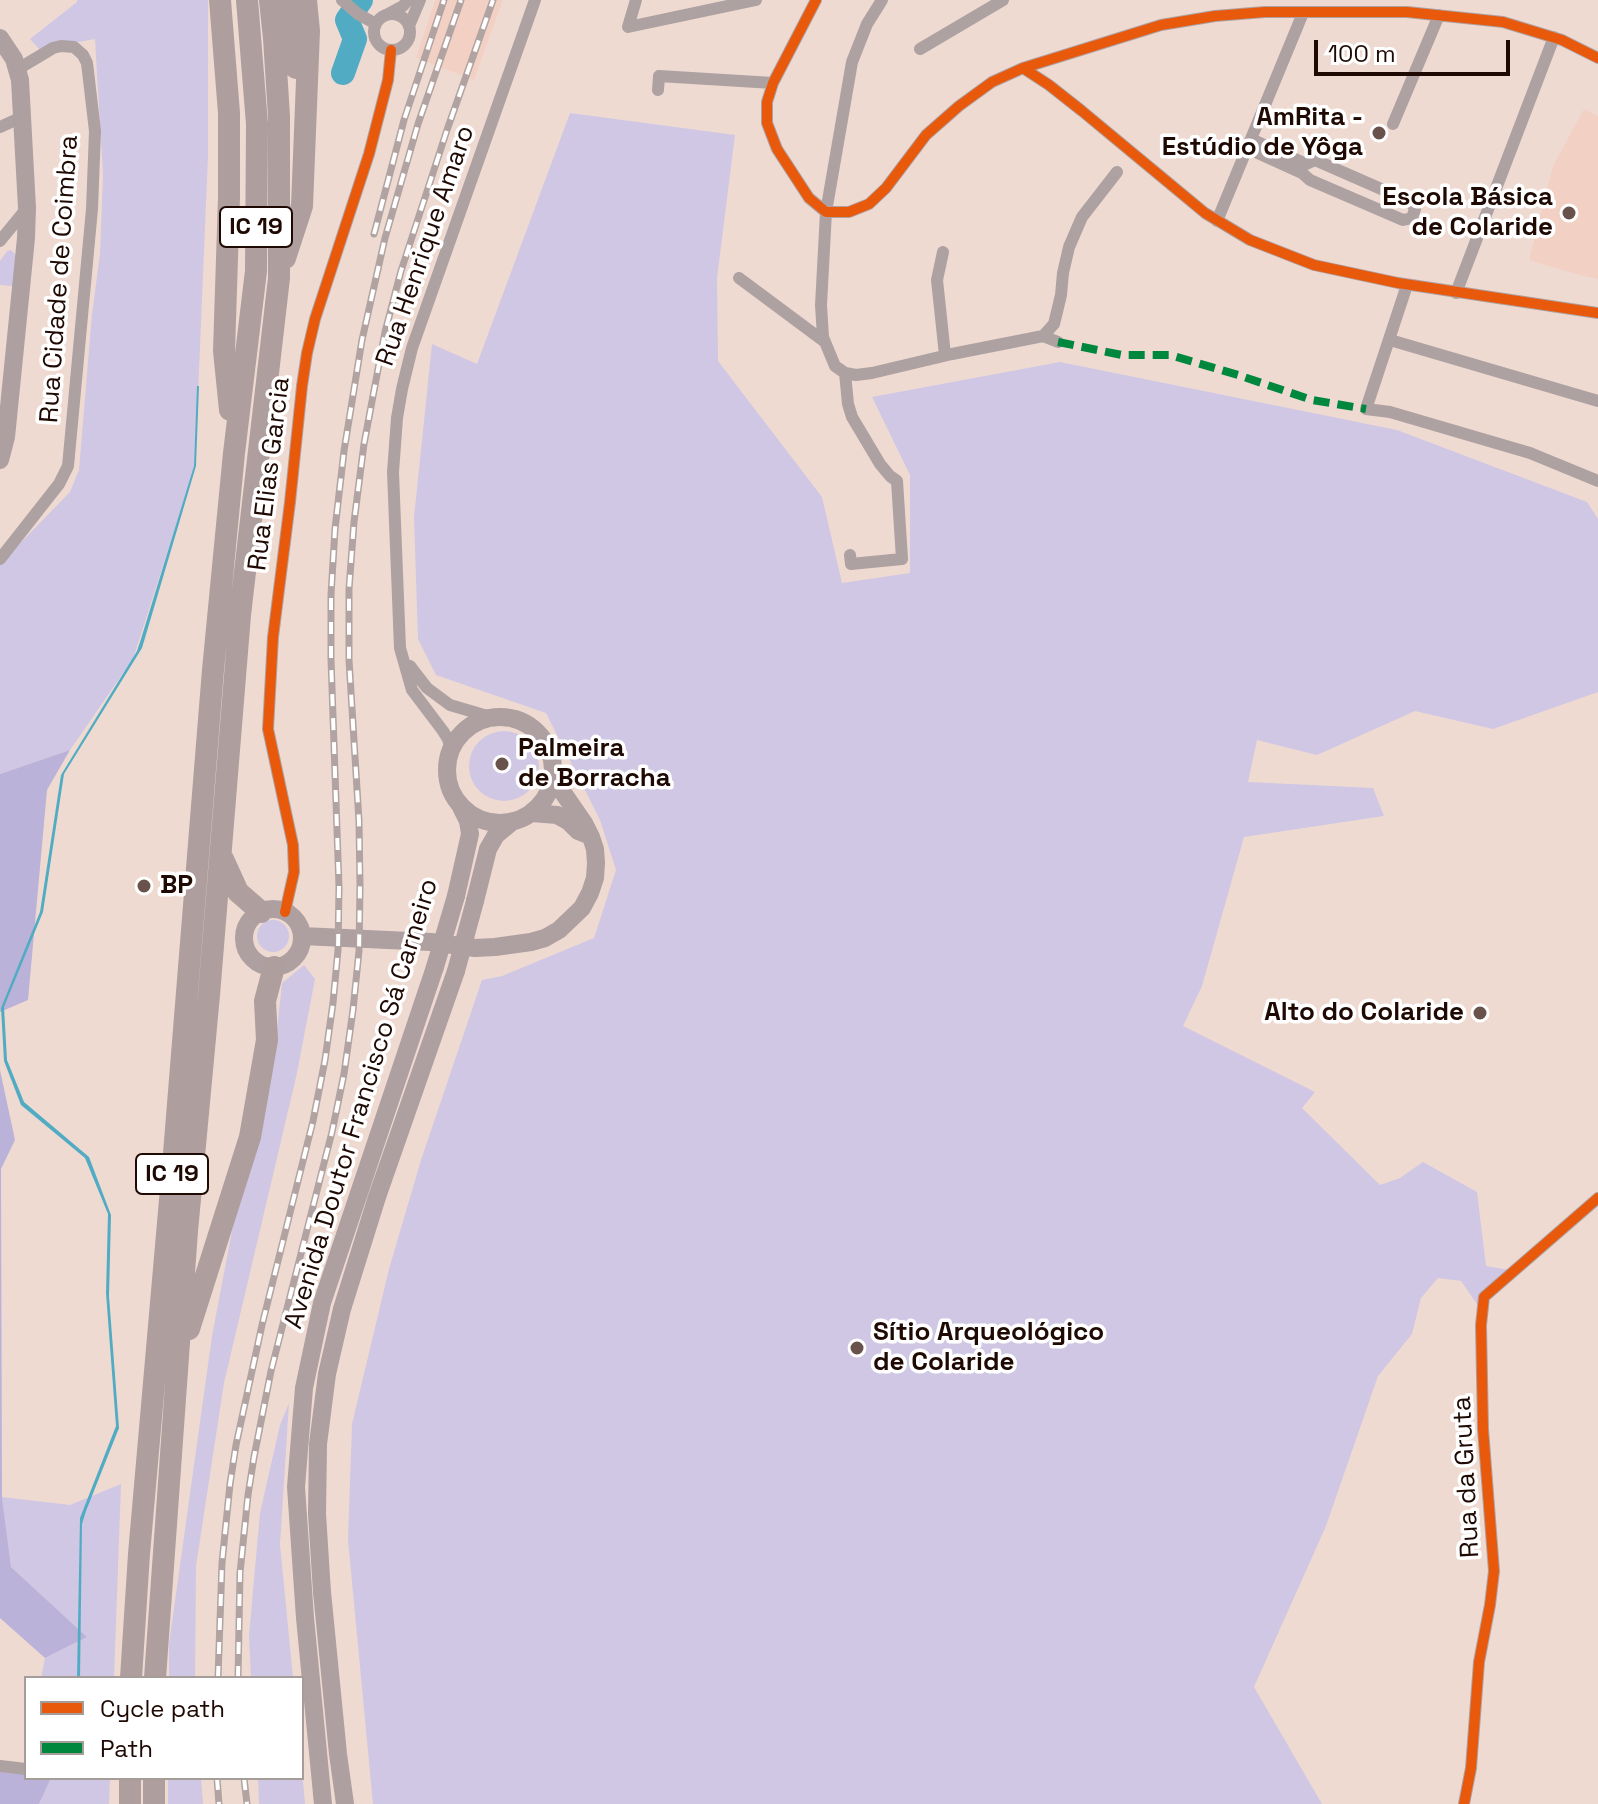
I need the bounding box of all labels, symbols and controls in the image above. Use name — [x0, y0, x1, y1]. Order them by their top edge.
scale bar — [1318, 24, 1514, 74]
text: 100 m — [1328, 38, 1396, 69]
place label: AmRita - Estúdio de Yôga — [1162, 102, 1363, 164]
street label: Rua Henrique Amaro — [370, 122, 482, 370]
marker: AmRita - Estúdio de Yôga — [1370, 124, 1388, 142]
street label: Rua Cidade de Coimbra — [34, 134, 86, 424]
place label: Escola Básica de Colaride — [1382, 182, 1553, 244]
marker: Escola Básica de Colaride — [1560, 204, 1578, 222]
road number: IC 19 — [220, 207, 292, 247]
street label: Rua Elias Garcia — [243, 375, 297, 573]
place label: Palmeira de Borracha — [518, 733, 671, 794]
marker: Palmeira de Borracha — [493, 755, 511, 773]
place label: BP — [160, 870, 193, 902]
street label: Avenida Doutor Francisco Sá Carneiro — [279, 875, 445, 1333]
marker: BP — [135, 877, 153, 895]
place label: Alto do Colaride — [1264, 997, 1464, 1029]
marker: Alto do Colaride — [1471, 1004, 1489, 1022]
road number: IC 19 — [136, 1154, 208, 1194]
place label: Sítio Arqueológico de Colaride — [873, 1317, 1104, 1378]
marker: Sítio Arqueológico de Colaride — [848, 1339, 866, 1357]
street label: Rua da Gruta — [1447, 1395, 1487, 1559]
legend — [24, 1676, 304, 1780]
text: Cycle path — [100, 1693, 225, 1724]
text: Path — [100, 1733, 153, 1764]

